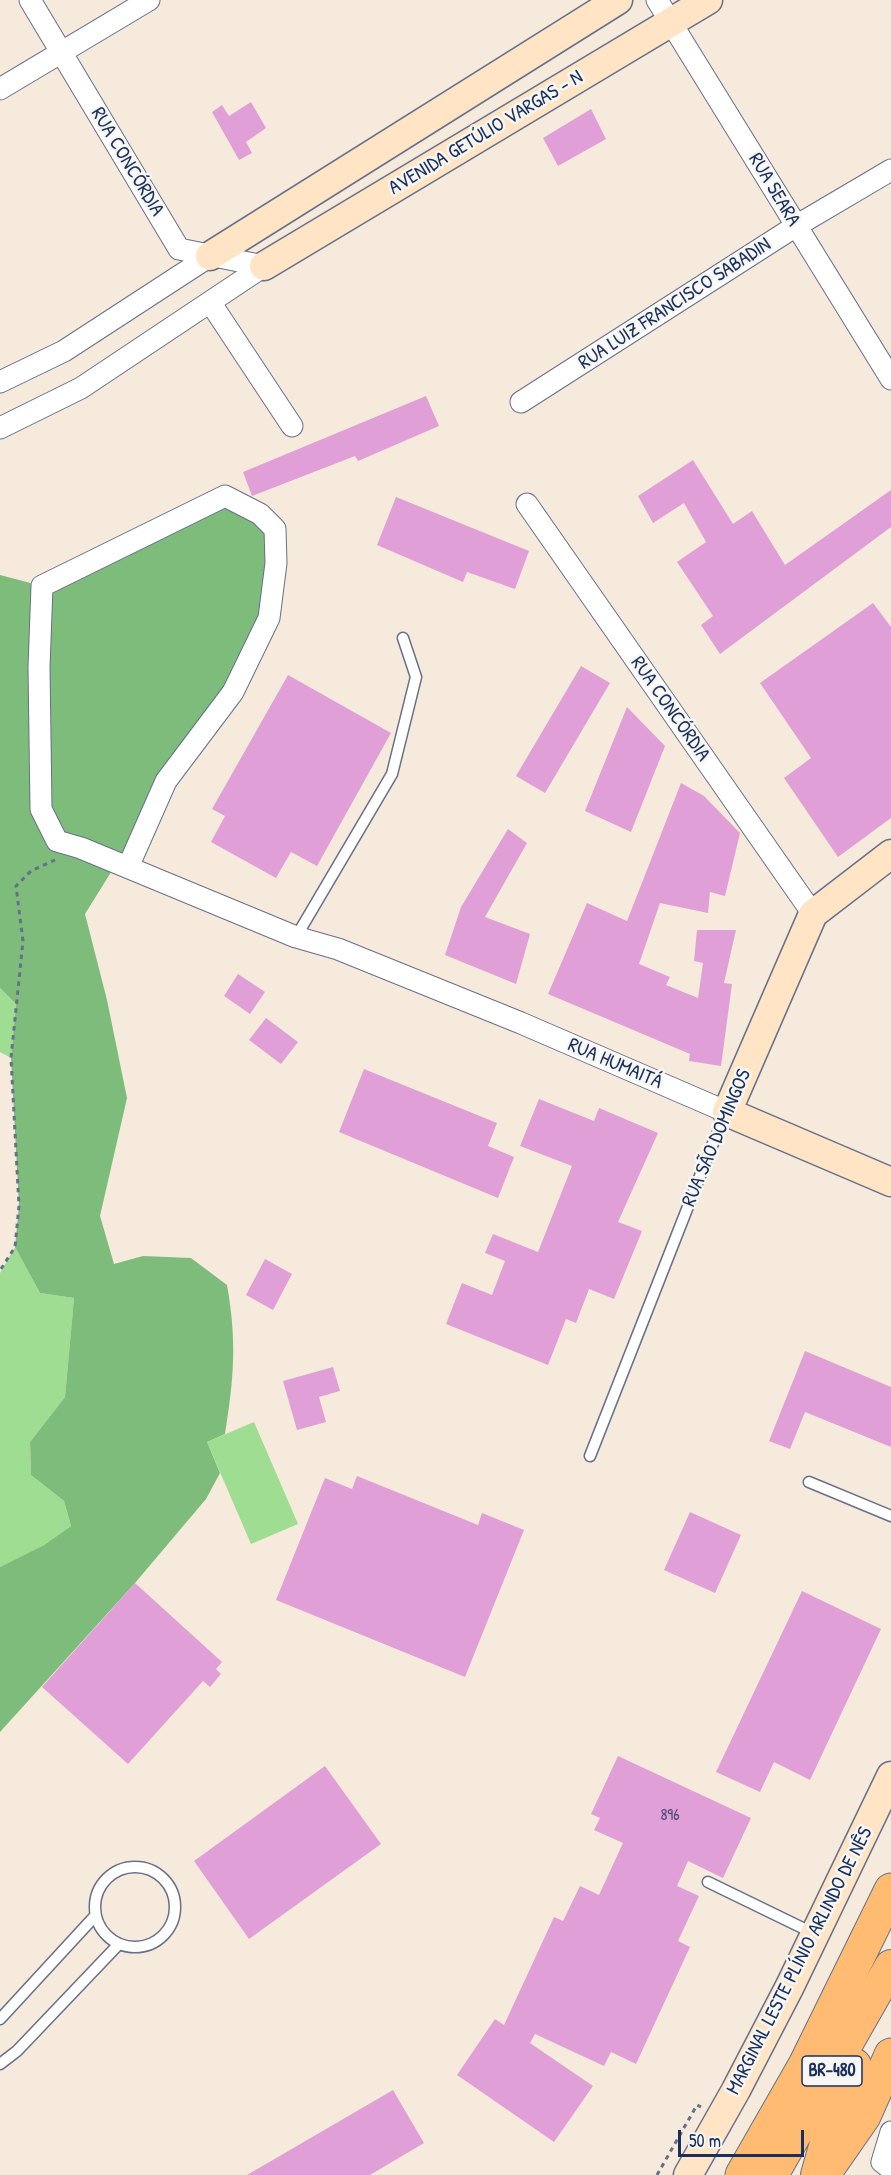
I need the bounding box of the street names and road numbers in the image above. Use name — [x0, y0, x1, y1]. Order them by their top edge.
street label: AVENIDA GETÚLIO VARGAS - N — [385, 65, 587, 201]
street label: RUA CONCÓRDIA — [85, 103, 169, 221]
street label: RUA SEARA — [743, 149, 805, 231]
street label: RUA LUIZ FRANCISCO SABADIN — [574, 233, 776, 375]
street label: RUA CONCÓRDIA — [625, 652, 715, 766]
street label: RUA HUMAITÁ — [564, 1033, 666, 1095]
street label: RUA SÃO DOMINGOS — [677, 1066, 757, 1210]
street label: MARGINAL LESTE PLÍNIO ARLINDO DE NÊS — [722, 1823, 878, 2099]
road number: BR-480 — [802, 2056, 862, 2086]

